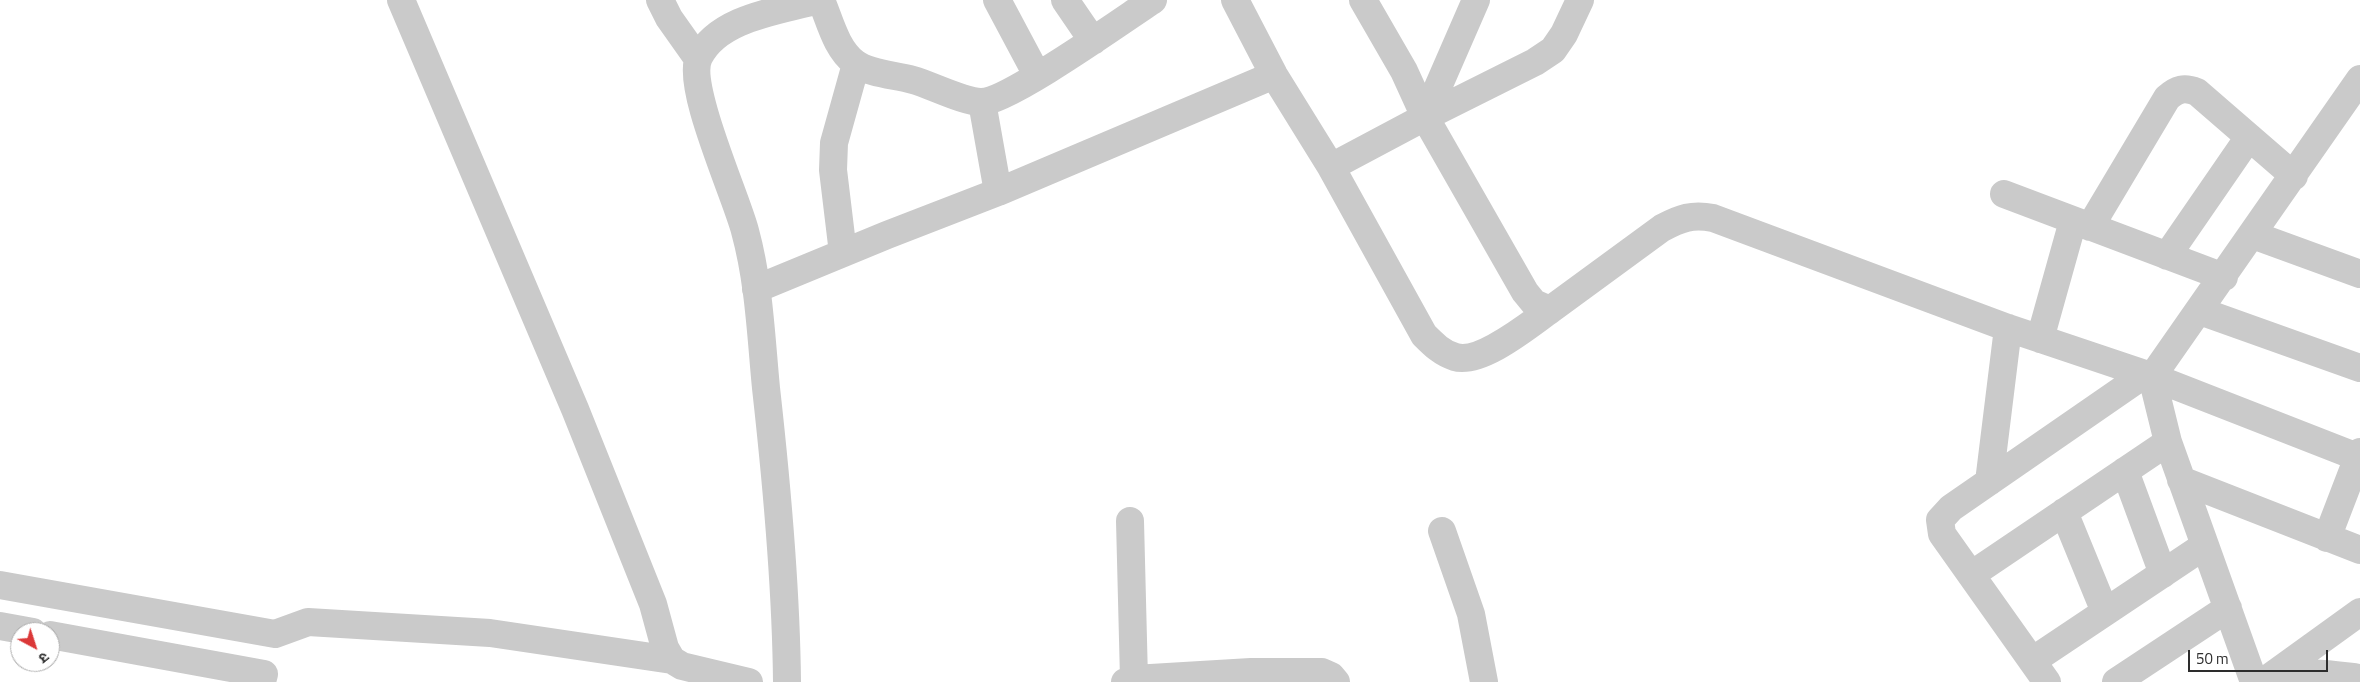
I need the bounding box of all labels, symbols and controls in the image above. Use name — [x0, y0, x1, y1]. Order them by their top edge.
north arrow — [10, 622, 60, 672]
scale bar — [2190, 640, 2330, 672]
text: उ — [34, 647, 54, 669]
text: 50 m — [2196, 647, 2229, 670]

